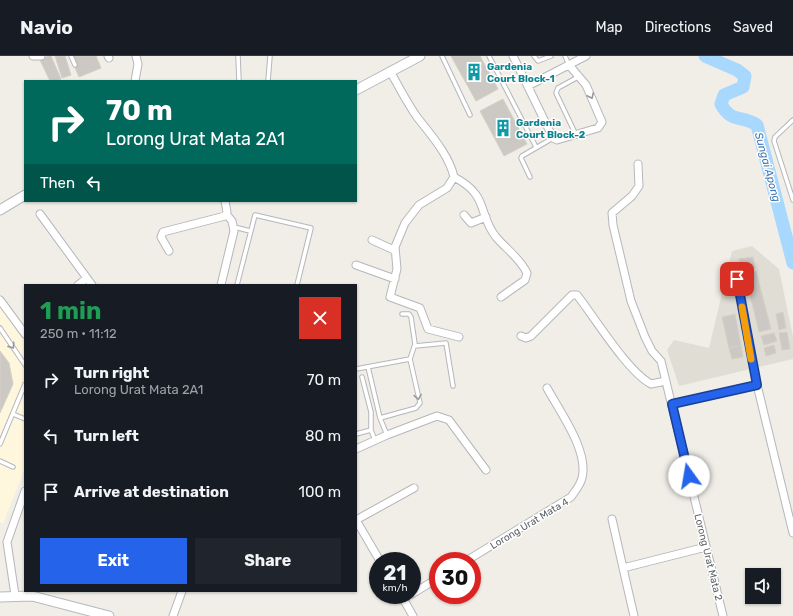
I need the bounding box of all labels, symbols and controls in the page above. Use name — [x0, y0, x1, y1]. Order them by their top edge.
text: Navio — [20, 16, 73, 39]
text: Map — [596, 19, 623, 36]
text: Directions — [645, 19, 711, 36]
text: Saved — [733, 19, 773, 36]
place label: Gardenia Court Block-1 — [487, 61, 555, 85]
building icon: Gardenia Court Block-1 — [464, 62, 484, 82]
one-way arrow — [586, 92, 594, 100]
text: 70 m — [106, 94, 173, 127]
icon: right — [40, 96, 92, 148]
place label: Gardenia Court Block-2 — [516, 117, 586, 141]
building icon: Gardenia Court Block-2 — [493, 118, 513, 138]
text: Lorong Urat Mata 2A1 — [106, 128, 285, 150]
water label: Sungai Apong — [752, 131, 783, 204]
icon: left — [83, 172, 105, 194]
text: Then — [40, 174, 75, 192]
pin — [720, 262, 754, 296]
icon: arrive — [726, 268, 748, 290]
text: 1 min — [40, 297, 101, 325]
button: close — [299, 297, 341, 339]
text: 250 m · 11:12 — [40, 326, 117, 341]
one-way arrow — [8, 342, 15, 349]
text: Turn right — [74, 364, 149, 382]
icon: right — [40, 369, 62, 391]
text: 70 m — [307, 371, 341, 389]
text: Lorong Urat Mata 2A1 — [74, 382, 203, 397]
one-way arrow — [413, 394, 422, 400]
icon: left — [40, 425, 62, 447]
text: Turn left — [74, 427, 139, 445]
text: 80 m — [305, 427, 341, 445]
position arrow — [668, 455, 710, 497]
icon: arrive — [40, 481, 62, 503]
text: Arrive at destination — [74, 483, 229, 501]
text: 100 m — [299, 483, 341, 501]
street label: Lorong Urat Mata 4 — [488, 496, 571, 552]
street label: Lorong Urat Mata 2 — [691, 513, 725, 602]
button: Exit — [40, 538, 187, 584]
button: Share — [195, 538, 341, 584]
speed limit sign: 30 — [429, 552, 481, 604]
text: 21 — [384, 561, 406, 585]
map controls — [745, 568, 781, 604]
button: sound — [745, 568, 781, 604]
text: km/h — [383, 582, 407, 594]

